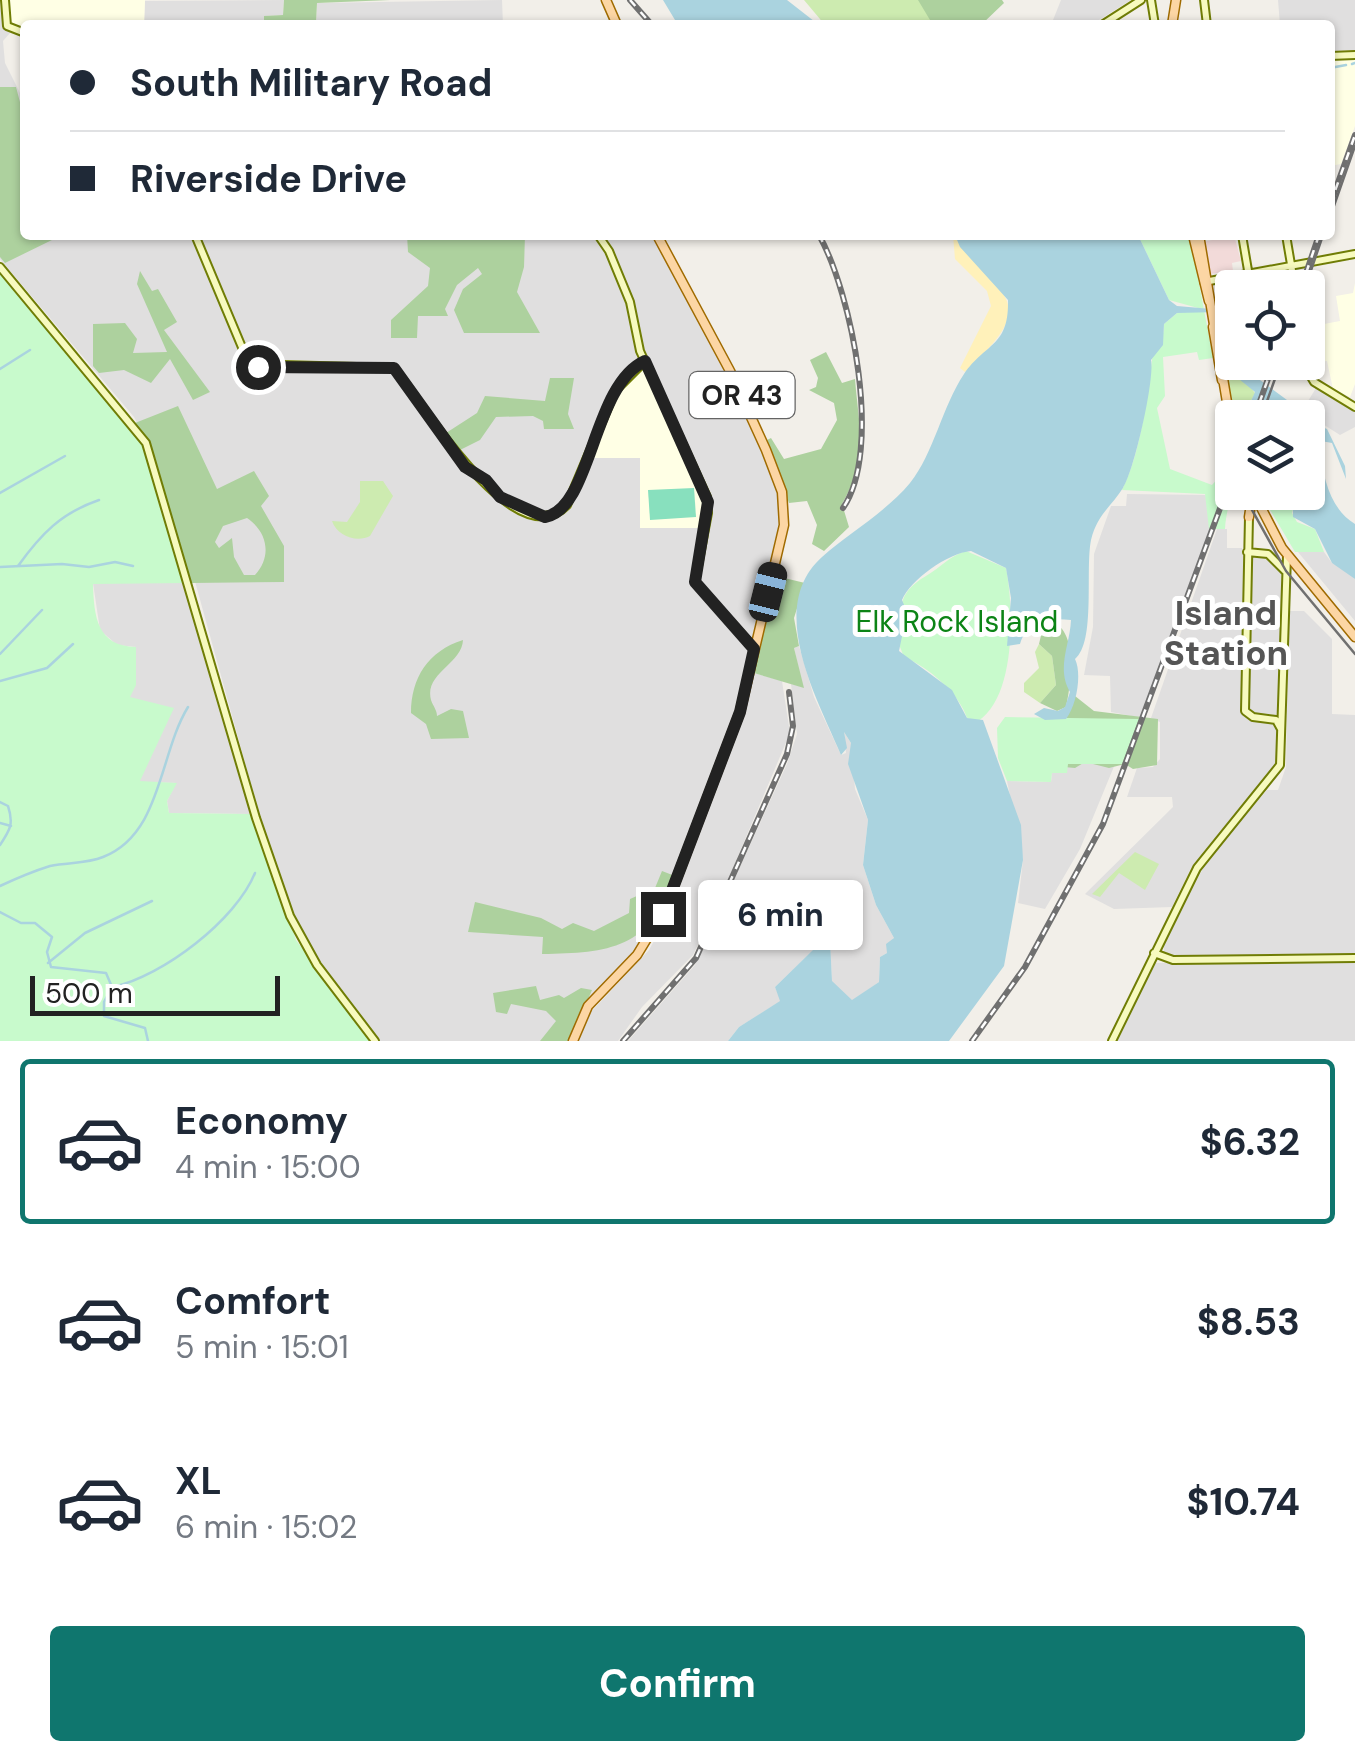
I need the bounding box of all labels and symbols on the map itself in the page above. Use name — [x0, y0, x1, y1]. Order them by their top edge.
route start — [236, 345, 281, 390]
road number: OR 43 — [690, 372, 794, 418]
car — [746, 559, 790, 625]
district label: Island Station — [1164, 590, 1288, 676]
park label: Elk Rock Island — [856, 602, 1058, 641]
callout: 6 min — [698, 879, 863, 949]
route end — [641, 892, 686, 937]
scale bar — [30, 971, 280, 1016]

